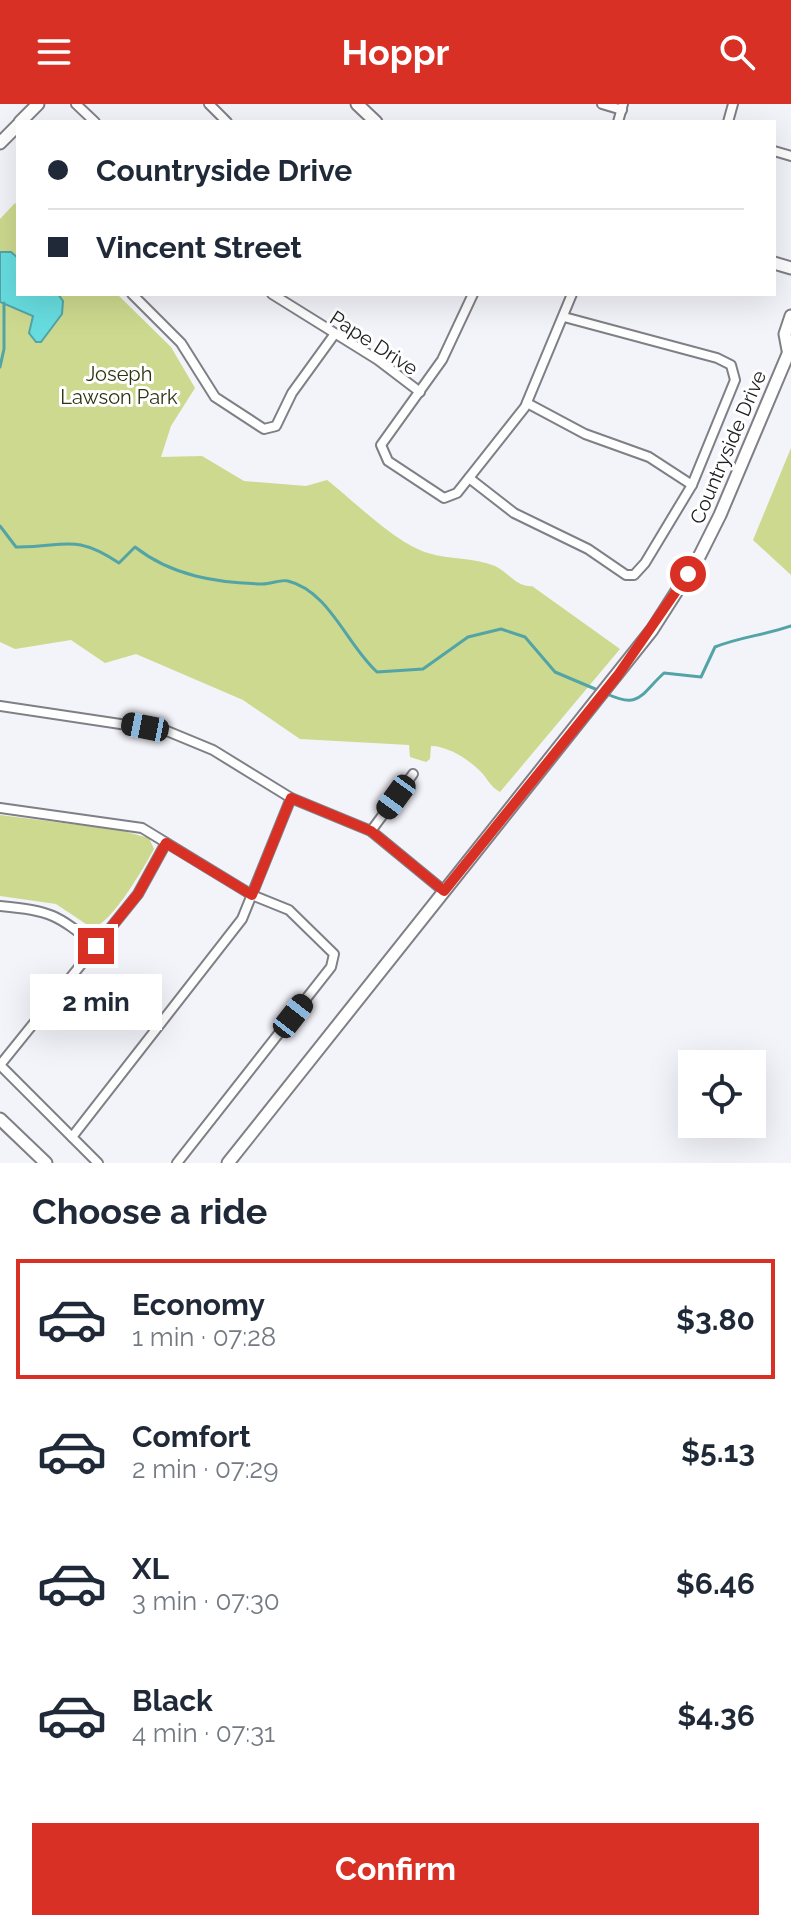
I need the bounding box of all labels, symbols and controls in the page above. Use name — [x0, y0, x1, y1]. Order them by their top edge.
icon: menu — [32, 30, 76, 74]
icon: search — [715, 30, 759, 74]
text: Hoppr — [342, 31, 449, 73]
text: Countryside Drive — [96, 153, 352, 188]
text: Vincent Street — [96, 230, 302, 265]
street label: Pape Drive — [325, 306, 423, 380]
park label: Joseph Lawson Park — [60, 362, 178, 409]
street label: Countryside Drive — [685, 366, 771, 527]
route start — [670, 556, 706, 592]
car — [119, 711, 171, 743]
car — [372, 771, 420, 823]
route end — [78, 928, 114, 964]
callout: 2 min — [30, 974, 162, 1030]
text: 2 min — [62, 987, 130, 1017]
car — [269, 990, 317, 1042]
map controls — [678, 1050, 766, 1138]
button: locate — [678, 1050, 766, 1138]
text: Choose a ride — [32, 1190, 267, 1232]
icon: car — [36, 1283, 108, 1355]
text: Economy — [132, 1287, 265, 1322]
text: $3.80 — [676, 1302, 755, 1337]
text: 1 min · 07:28 — [132, 1322, 276, 1352]
icon: car — [36, 1415, 108, 1487]
text: Comfort — [132, 1419, 251, 1454]
text: $5.13 — [681, 1434, 755, 1469]
text: 2 min · 07:29 — [132, 1454, 278, 1484]
icon: car — [36, 1547, 108, 1619]
text: XL — [132, 1551, 169, 1586]
text: $6.46 — [676, 1566, 755, 1601]
text: 3 min · 07:30 — [132, 1586, 280, 1616]
icon: car — [36, 1679, 108, 1751]
text: Black — [132, 1683, 213, 1718]
text: $4.36 — [677, 1698, 755, 1733]
text: 4 min · 07:31 — [132, 1718, 275, 1748]
button: Confirm — [32, 1823, 759, 1915]

